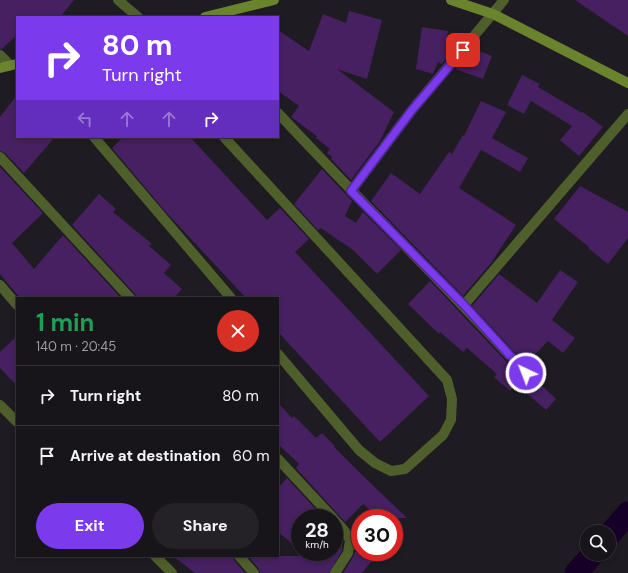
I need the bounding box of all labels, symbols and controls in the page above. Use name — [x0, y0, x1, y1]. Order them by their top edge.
text: 80 m — [102, 27, 172, 64]
icon: right — [36, 32, 88, 84]
pin — [446, 33, 480, 67]
icon: arrive — [452, 39, 474, 61]
text: Turn right — [102, 63, 182, 87]
icon: left — [74, 108, 96, 130]
icon: ahead — [116, 108, 138, 130]
icon: ahead — [158, 108, 180, 130]
icon: right — [200, 108, 222, 130]
text: 1 min — [36, 307, 94, 338]
button: close — [217, 310, 259, 352]
text: 140 m · 20:45 — [36, 338, 116, 355]
position arrow — [505, 352, 547, 394]
icon: right — [36, 385, 58, 407]
text: Turn right — [70, 386, 141, 406]
text: 80 m — [222, 386, 259, 406]
icon: arrive — [36, 445, 58, 467]
text: Arrive at destination — [70, 446, 221, 466]
text: 60 m — [233, 446, 270, 466]
button: Exit — [36, 503, 144, 549]
button: Share — [152, 503, 259, 549]
speed limit sign: 30 — [351, 509, 403, 561]
text: 28 — [305, 517, 329, 543]
map controls — [580, 525, 616, 561]
button: search — [580, 525, 616, 561]
text: km/h — [305, 538, 329, 551]

